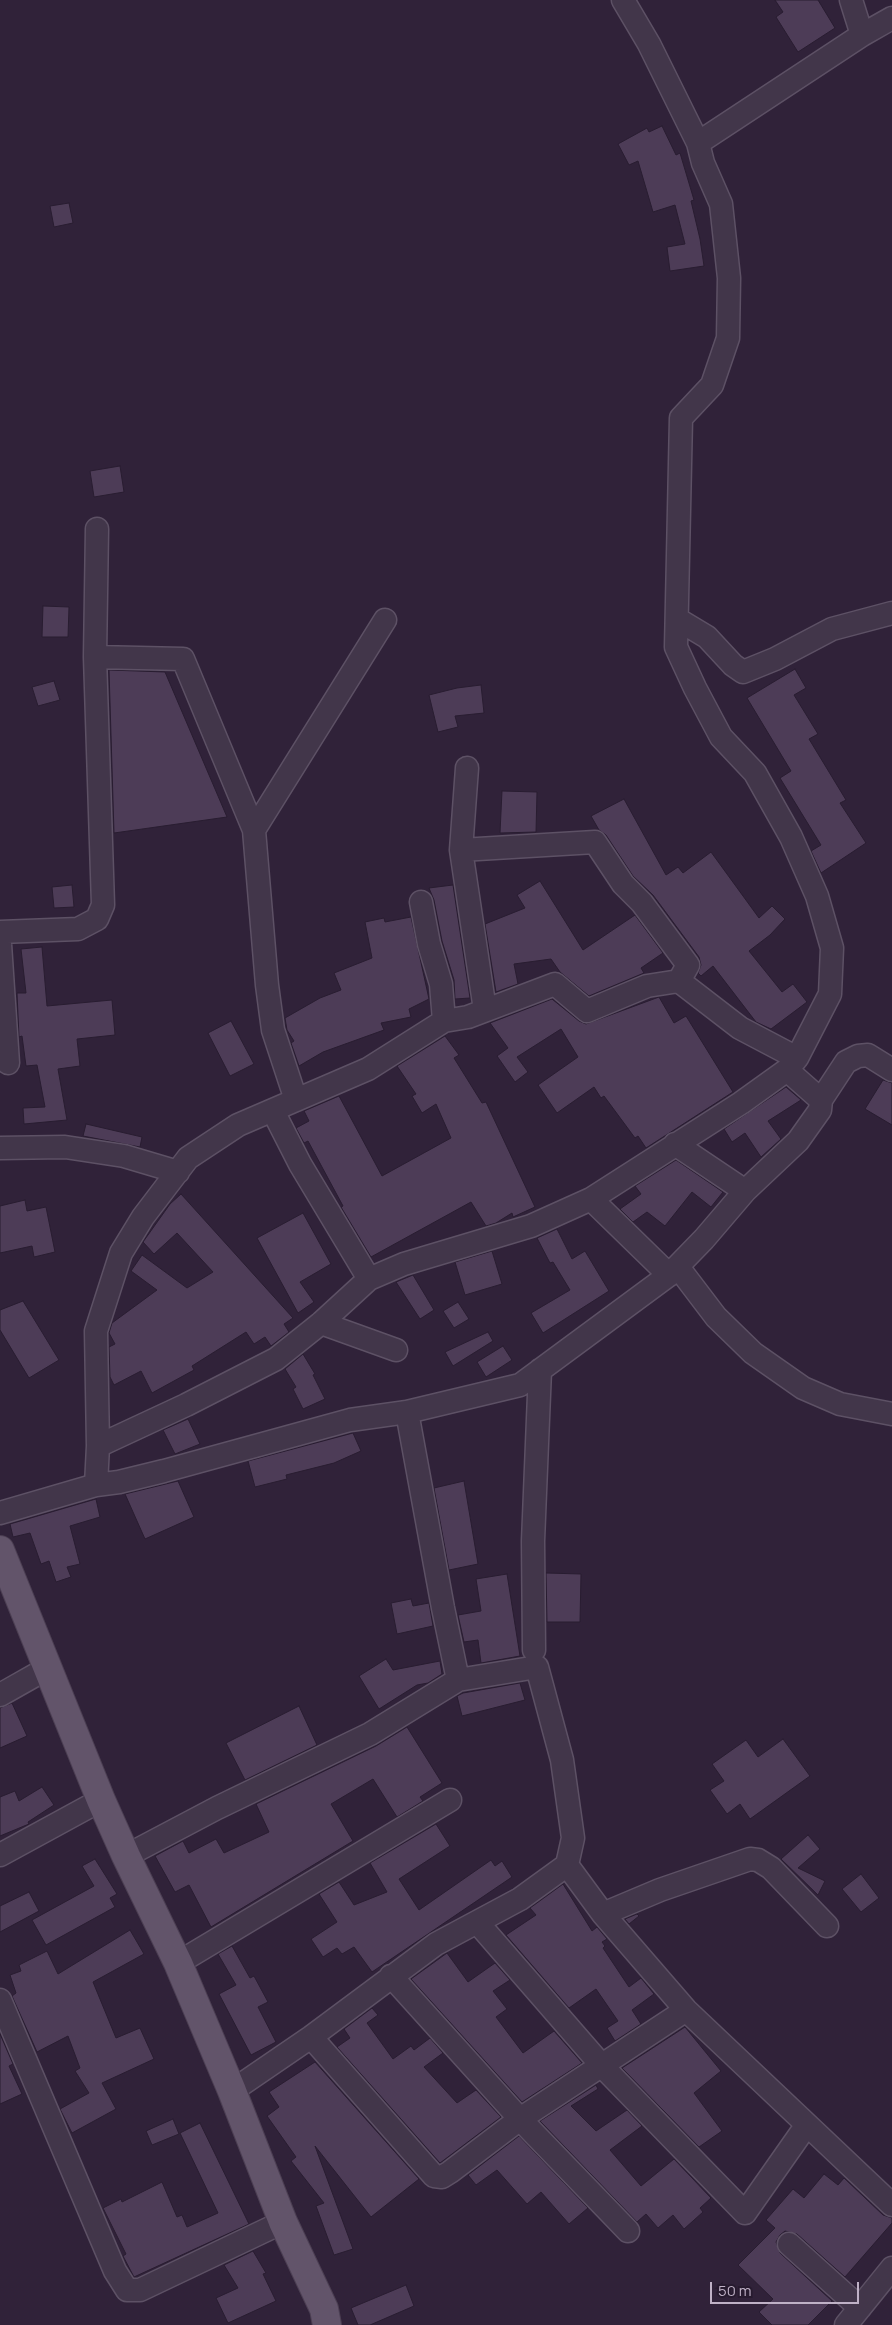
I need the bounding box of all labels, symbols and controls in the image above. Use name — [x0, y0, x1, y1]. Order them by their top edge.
scale bar — [712, 2272, 861, 2304]
text: 50 m — [718, 2280, 752, 2301]

